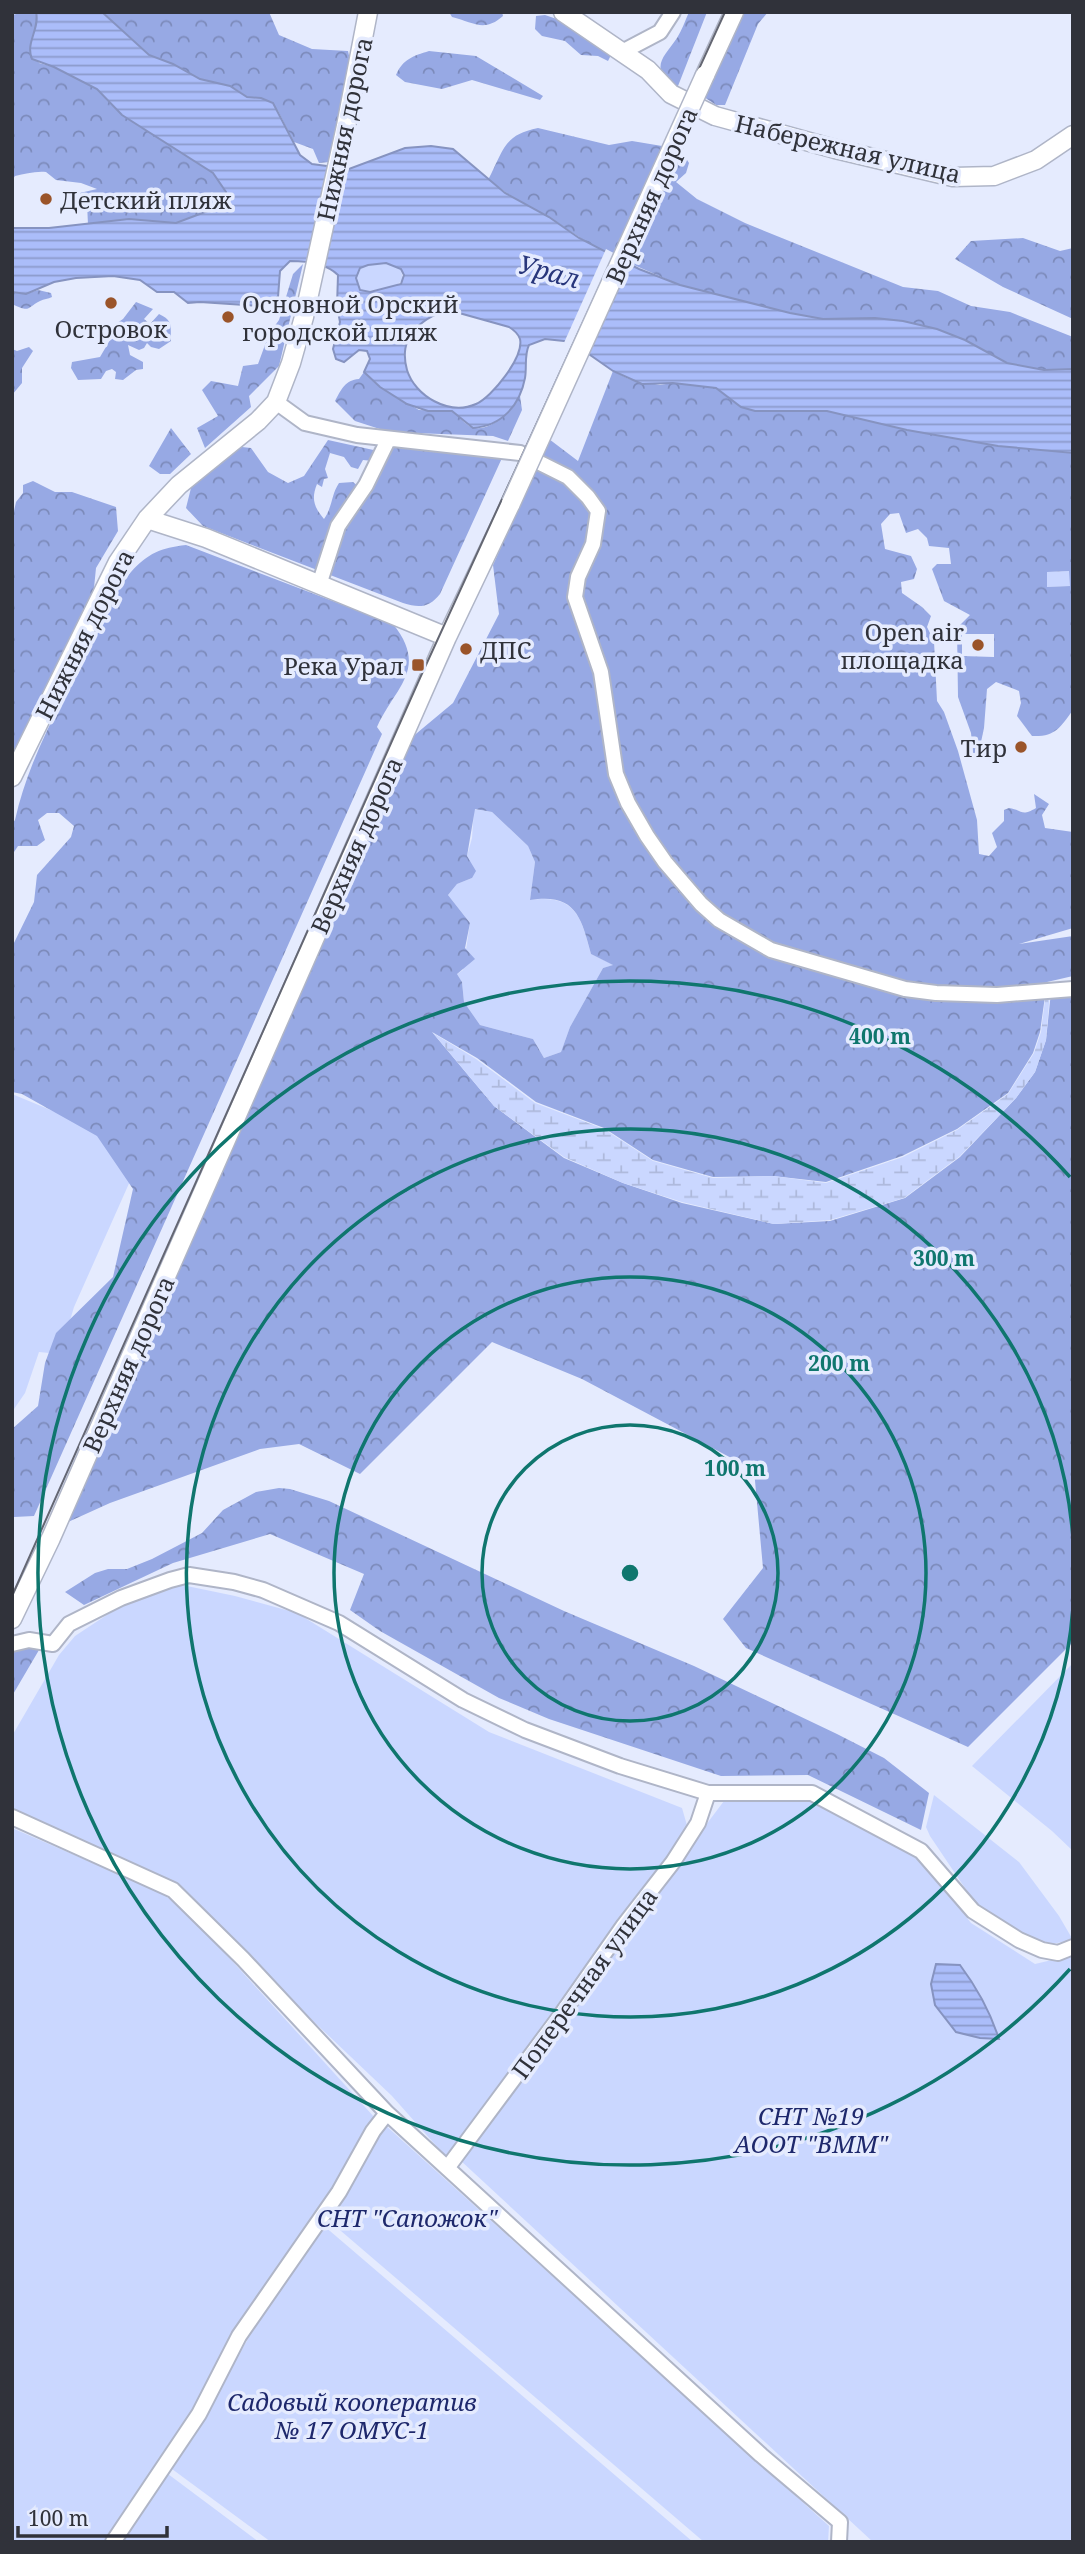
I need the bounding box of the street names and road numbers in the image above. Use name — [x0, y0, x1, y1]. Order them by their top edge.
street label: Нижняя дорога — [308, 34, 380, 224]
street label: Верхняя дорога — [597, 101, 705, 289]
street label: Набережная улица — [732, 106, 964, 190]
street label: Нижняя дорога — [27, 543, 141, 725]
street label: Верхняя дорога — [302, 751, 410, 939]
street label: Верхняя дорога — [74, 1270, 182, 1458]
street label: Поперечная улица — [503, 1881, 665, 2085]

